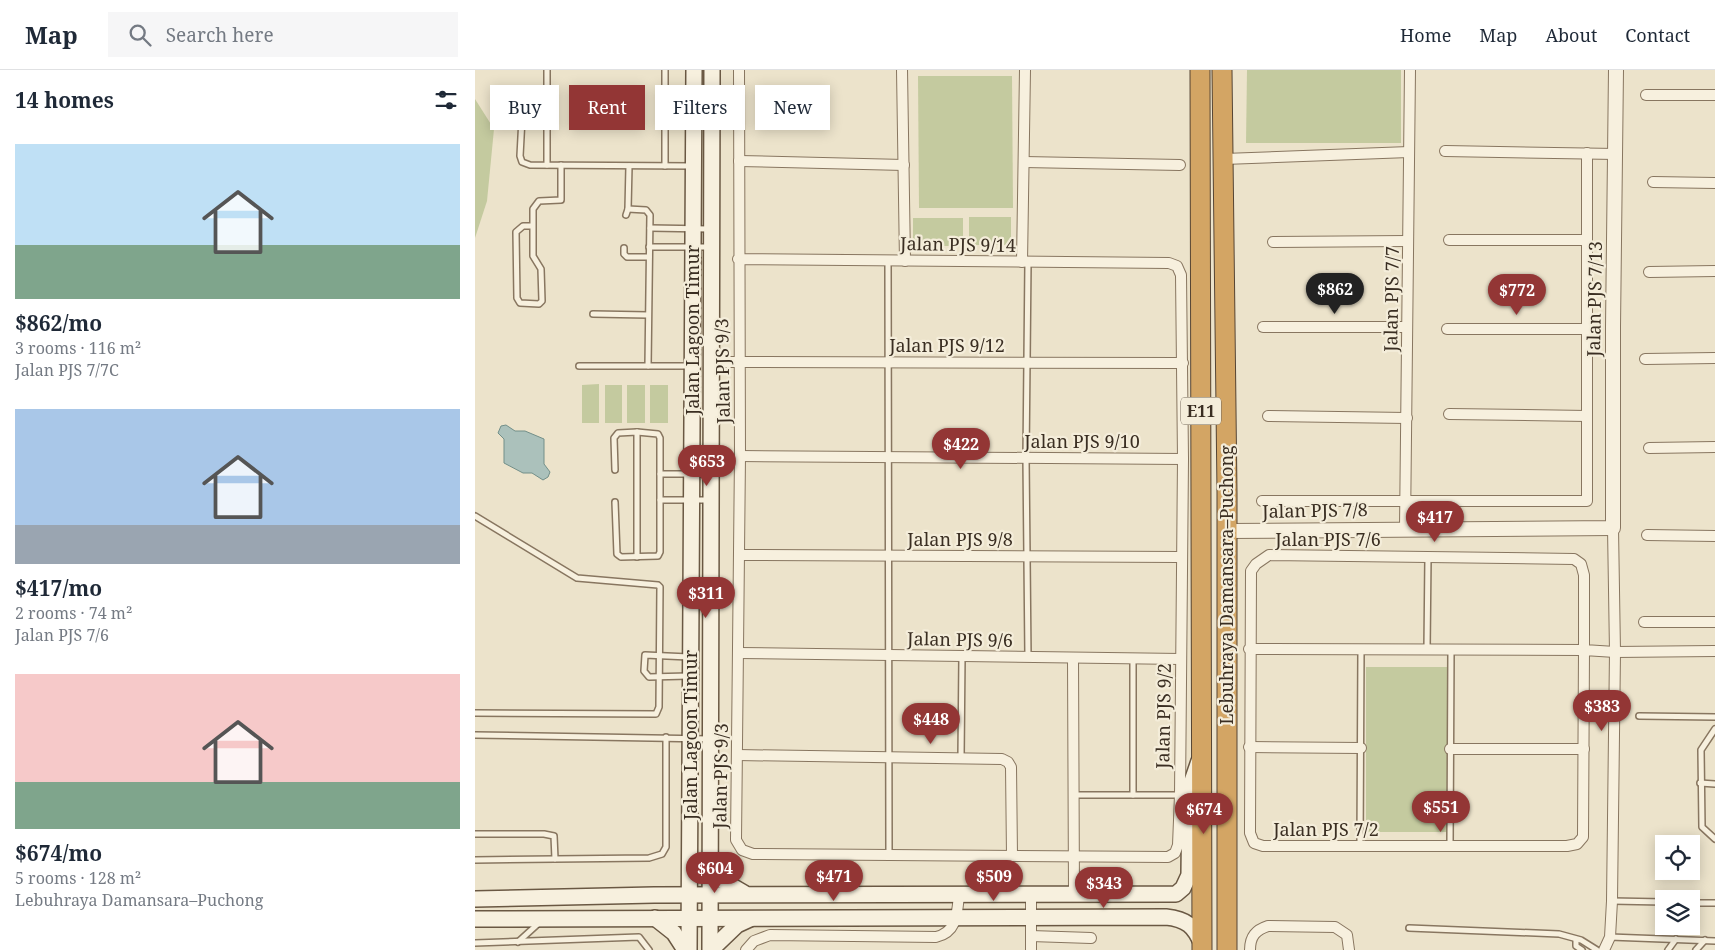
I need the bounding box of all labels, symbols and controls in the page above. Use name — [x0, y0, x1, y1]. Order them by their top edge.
search box — [108, 12, 458, 57]
text: Map — [25, 18, 78, 51]
icon: search — [126, 21, 154, 49]
text: Search here — [166, 22, 274, 48]
text: Home — [1400, 23, 1451, 47]
text: Map — [1479, 23, 1517, 47]
text: About — [1545, 23, 1597, 47]
text: Contact — [1625, 23, 1690, 47]
chip: Buy — [490, 85, 559, 130]
chip: Rent — [569, 85, 645, 130]
chip: Filters — [655, 85, 745, 130]
chip: New — [755, 85, 830, 130]
text: 14 homes — [15, 86, 114, 114]
icon: filters — [432, 86, 460, 114]
icon: home — [193, 177, 283, 267]
street label: Jalan PJS 9/14 — [899, 231, 1016, 257]
street label: Jalan PJS 7/13 — [1581, 241, 1607, 358]
street label: Jalan Lagoon Timur — [680, 244, 704, 416]
street label: Jalan PJS 7/7 — [1378, 246, 1404, 353]
pin: $862 — [1305, 272, 1365, 315]
pin: $772 — [1487, 274, 1547, 316]
text: $862 — [1317, 278, 1353, 300]
text: $772 — [1499, 279, 1535, 301]
text: $862/mo — [15, 309, 102, 337]
street label: Jalan PJS 9/3 — [709, 318, 735, 425]
street label: Jalan PJS 9/12 — [888, 333, 1005, 357]
text: 3 rooms · 116 m² — [15, 337, 141, 359]
text: Jalan PJS 7/7C — [15, 359, 119, 381]
road number: E11 — [1181, 398, 1221, 424]
pin: $422 — [931, 428, 991, 470]
street label: Jalan PJS 9/10 — [1023, 429, 1140, 453]
text: $422 — [943, 433, 979, 455]
icon: home — [193, 442, 283, 532]
pin: $653 — [677, 444, 737, 487]
street label: Lebuhraya Damansara–Puchong — [1214, 445, 1238, 725]
text: $653 — [689, 450, 725, 472]
street label: Jalan PJS 7/8 — [1261, 497, 1368, 523]
pin: $417 — [1405, 500, 1465, 543]
text: $417 — [1417, 506, 1453, 528]
street label: Jalan PJS 9/8 — [906, 527, 1013, 551]
street label: Jalan PJS 7/6 — [1274, 527, 1381, 551]
text: $417/mo — [15, 574, 102, 602]
pin: $311 — [676, 576, 736, 619]
text: $311 — [688, 582, 724, 604]
text: 2 rooms · 74 m² — [15, 602, 132, 624]
text: Jalan PJS 7/6 — [15, 624, 109, 646]
street label: Jalan PJS 9/6 — [906, 626, 1013, 652]
street label: Jalan Lagoon Timur — [678, 649, 702, 821]
street label: Jalan PJS 9/2 — [1150, 663, 1176, 770]
pin: $383 — [1572, 690, 1632, 732]
text: $383 — [1584, 695, 1620, 717]
pin: $448 — [901, 702, 961, 745]
icon: home — [193, 707, 283, 797]
text: $448 — [913, 708, 949, 730]
street label: Jalan PJS 9/3 — [707, 723, 733, 830]
pin: $551 — [1411, 790, 1471, 833]
pin: $674 — [1174, 792, 1234, 835]
text: $551 — [1423, 796, 1459, 818]
text: $674 — [1186, 798, 1222, 820]
street label: Jalan PJS 7/2 — [1272, 817, 1379, 841]
map controls — [1655, 835, 1700, 935]
button: locate — [1655, 835, 1700, 880]
text: $674/mo — [15, 839, 102, 867]
pin: $604 — [685, 852, 745, 894]
text: $604 — [697, 857, 733, 879]
pin: $471 — [804, 860, 864, 902]
pin: $509 — [964, 860, 1024, 902]
text: $471 — [816, 865, 852, 887]
text: $509 — [976, 865, 1012, 887]
pin: $343 — [1074, 866, 1134, 909]
text: 5 rooms · 128 m² — [15, 867, 141, 889]
text: $343 — [1086, 872, 1122, 894]
text: Lebuhraya Damansara–Puchong — [15, 889, 263, 911]
button: layers — [1655, 890, 1700, 935]

